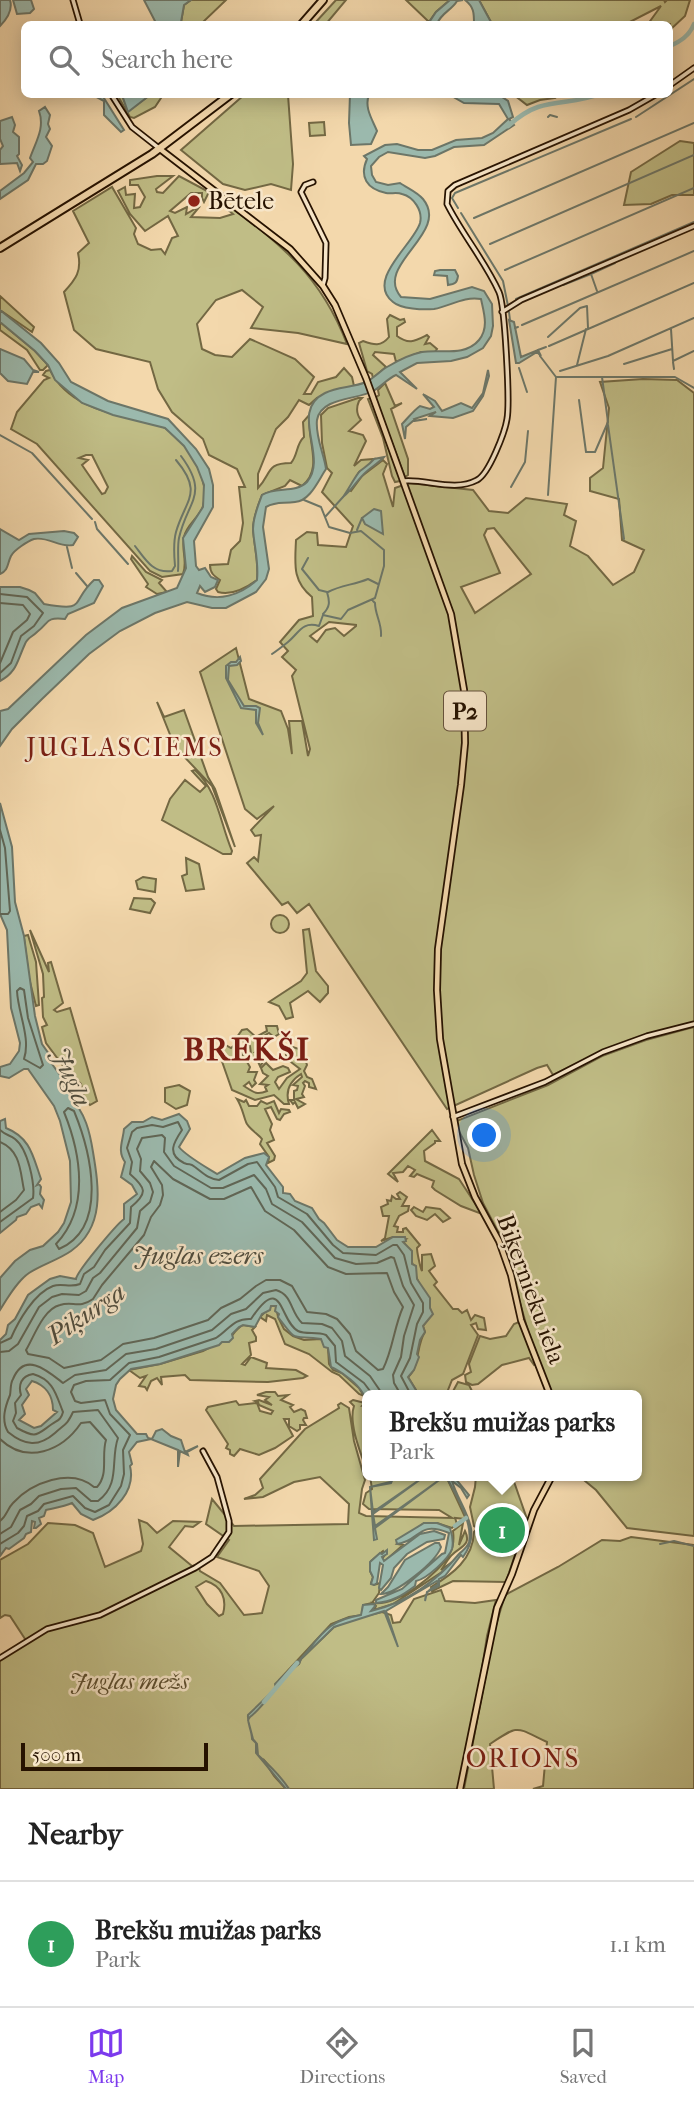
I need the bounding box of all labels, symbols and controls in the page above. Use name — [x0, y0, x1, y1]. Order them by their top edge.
search box — [21, 21, 673, 98]
icon: search — [45, 41, 83, 79]
text: Search here — [101, 44, 233, 75]
place label: Bētele — [208, 187, 274, 215]
marker: Bētele — [186, 193, 202, 209]
road number: P2 — [444, 692, 486, 730]
district label: JUGLASCIEMS — [24, 732, 224, 763]
district label: BREKŠI — [183, 1030, 311, 1068]
water label: Jugla — [44, 1042, 98, 1112]
your location — [467, 1118, 501, 1152]
street label: Biķernieku iela — [490, 1210, 571, 1369]
water label: Juglas ezers — [133, 1240, 264, 1271]
water label: Piķurga — [40, 1277, 131, 1352]
popup — [362, 1390, 642, 1481]
text: Brekšu muižas parks — [389, 1407, 615, 1438]
text: Park — [389, 1438, 435, 1465]
pin: 1 — [479, 1504, 525, 1556]
park label: Juglas mežs — [69, 1667, 189, 1695]
scale bar — [21, 1740, 208, 1772]
district label: ORIONS — [466, 1743, 580, 1774]
text: 500 m — [32, 1744, 81, 1766]
text: Nearby — [28, 1817, 123, 1852]
text: Brekšu muižas parks — [95, 1915, 321, 1946]
text: 1 — [47, 1931, 55, 1958]
text: 1.1 km — [609, 1931, 666, 1958]
text: Park — [95, 1946, 141, 1973]
tab: Map — [87, 2024, 125, 2088]
tab: Directions — [300, 2024, 385, 2088]
tab: Saved — [560, 2024, 607, 2088]

